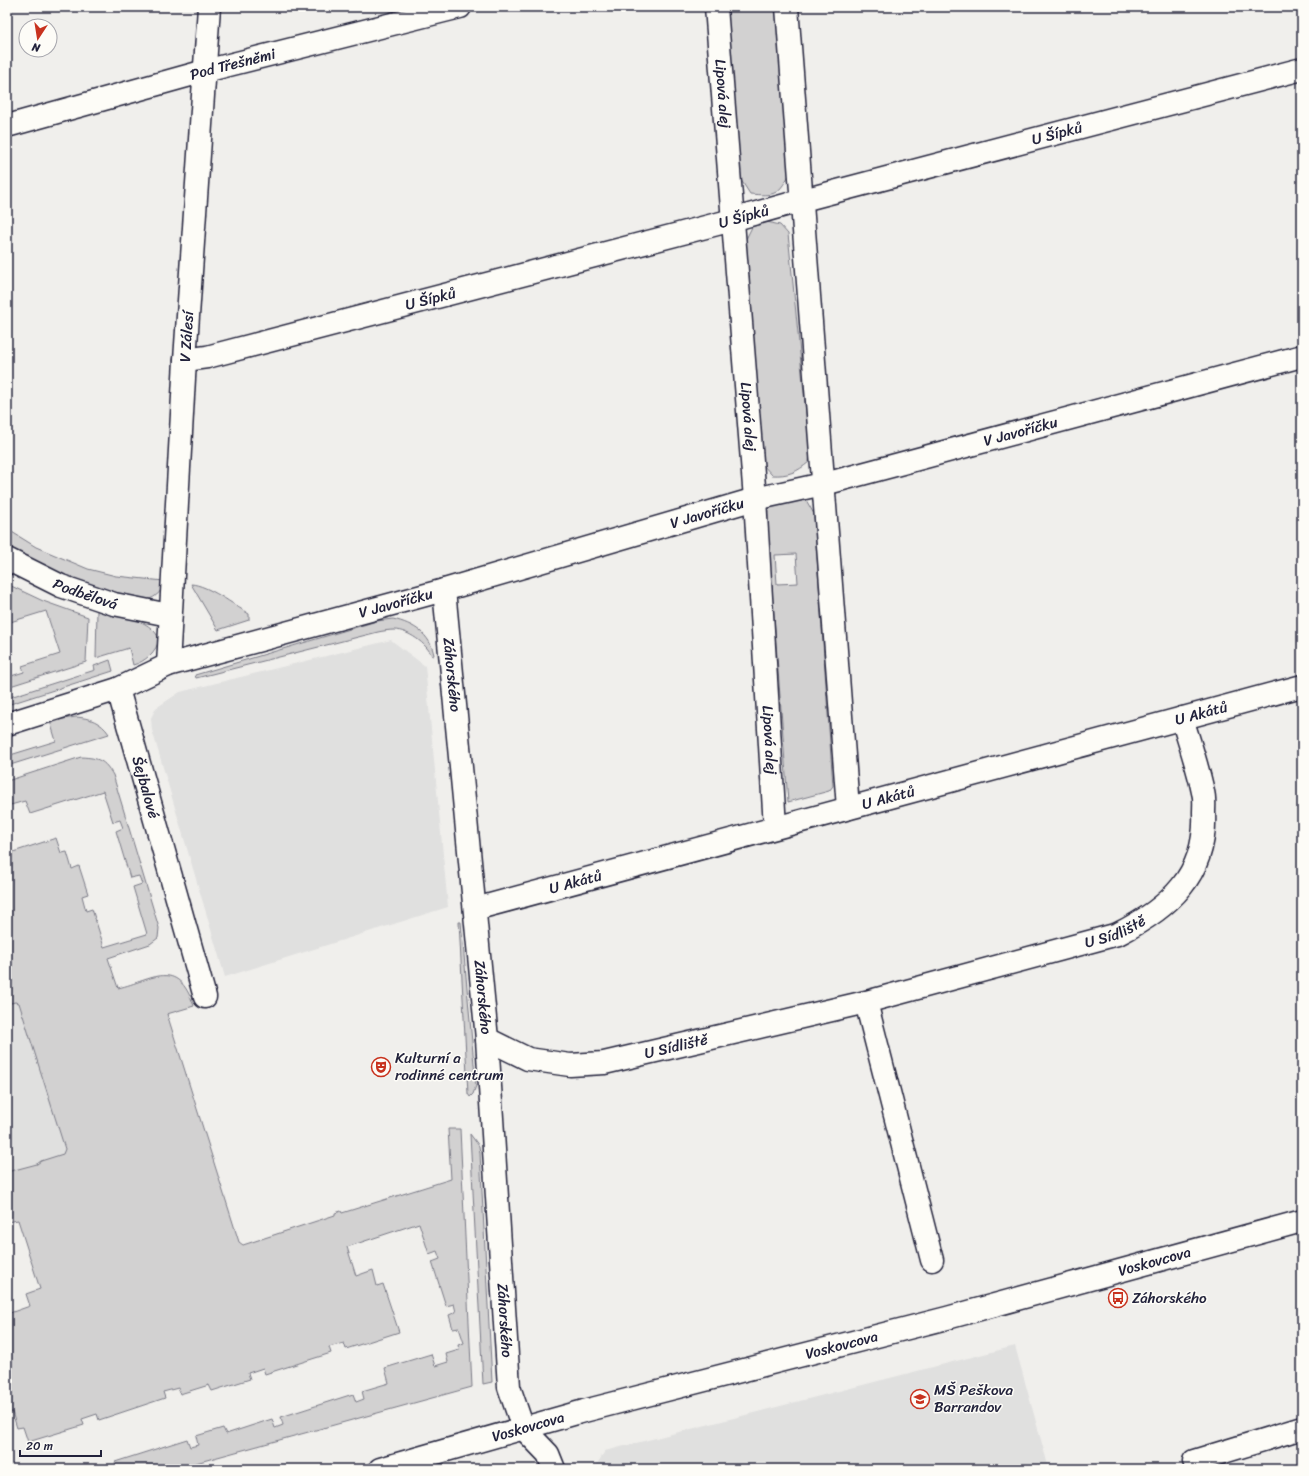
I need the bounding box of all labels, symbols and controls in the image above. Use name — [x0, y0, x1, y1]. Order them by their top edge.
north arrow — [18, 18, 58, 58]
text: N — [30, 37, 43, 58]
street label: Pod Třešněmi — [187, 41, 279, 88]
street label: Lipová alej — [707, 58, 739, 129]
street label: U Šípků — [1029, 114, 1085, 152]
street label: U Šípků — [716, 197, 772, 236]
street label: U Šípků — [402, 280, 458, 318]
street label: V Zálesí — [172, 308, 201, 363]
street label: Lipová alej — [733, 381, 764, 452]
street label: V Javoříčku — [981, 409, 1061, 454]
street label: V Javoříčku — [667, 490, 747, 536]
street label: Podbělová — [48, 571, 122, 617]
street label: V Javoříčku — [356, 581, 436, 626]
street label: Záhorského — [436, 636, 469, 713]
street label: U Akátů — [1172, 694, 1230, 733]
street label: Lipová alej — [755, 705, 785, 776]
street label: Šejbalové — [125, 753, 167, 822]
street label: U Akátů — [859, 778, 918, 817]
street label: U Akátů — [546, 862, 605, 901]
street label: U Sídliště — [1081, 907, 1152, 955]
street label: Záhorského — [466, 959, 500, 1036]
street label: U Sídliště — [642, 1026, 712, 1066]
place label: Kulturní a rodinné centrum — [395, 1045, 504, 1088]
theatre icon: Kulturní a rodinné centrum — [370, 1056, 392, 1078]
street label: Voskovcova — [1115, 1239, 1194, 1284]
street label: Záhorského — [489, 1282, 520, 1359]
place label: Záhorského — [1132, 1285, 1207, 1311]
bus stop icon: Záhorského — [1107, 1287, 1129, 1309]
street label: Voskovcova — [802, 1323, 881, 1367]
place label: MŠ Peškova Barrandov — [934, 1377, 1014, 1420]
school or university icon: MŠ Peškova Barrandov — [909, 1388, 931, 1410]
street label: Voskovcova — [489, 1404, 568, 1450]
scale bar — [20, 1432, 101, 1458]
text: 20 m — [26, 1435, 53, 1457]

